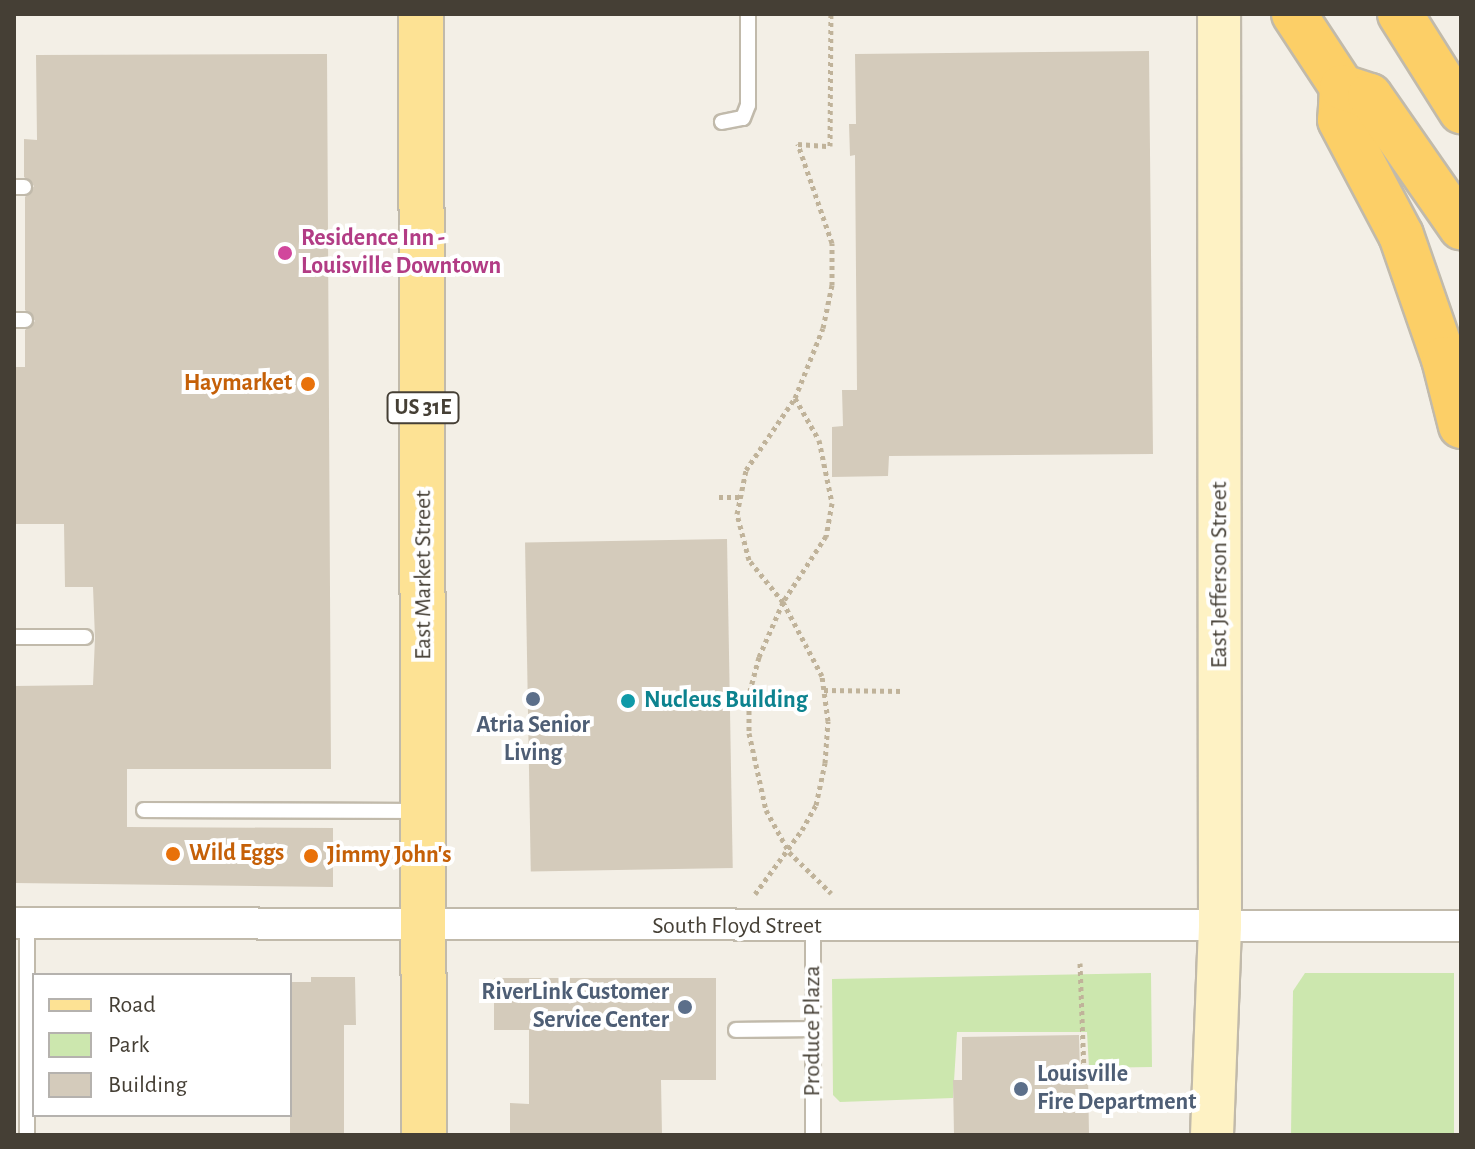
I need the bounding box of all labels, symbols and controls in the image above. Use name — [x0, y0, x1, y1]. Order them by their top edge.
place label: Residence Inn - Louisville Downtown — [301, 225, 501, 281]
marker: Residence Inn - Louisville Downtown — [276, 244, 294, 262]
place label: Haymarket — [184, 370, 292, 398]
marker: Haymarket — [299, 375, 317, 393]
road number: US 31E — [385, 390, 461, 426]
street label: East Jefferson Street — [1206, 482, 1234, 668]
street label: East Market Street — [410, 490, 438, 660]
place label: Nucleus Building — [644, 687, 808, 715]
marker: Atria Senior Living — [524, 690, 542, 708]
marker: Nucleus Building — [619, 692, 637, 710]
place label: Atria Senior Living — [476, 712, 590, 768]
place label: Wild Eggs — [189, 840, 284, 868]
place label: Jimmy John's — [327, 842, 451, 870]
marker: Wild Eggs — [164, 845, 182, 863]
marker: Jimmy John's — [302, 847, 320, 865]
street label: South Floyd Street — [652, 913, 822, 941]
street label: Produce Plaza — [799, 965, 827, 1097]
legend — [32, 973, 292, 1117]
place label: RiverLink Customer Service Center — [481, 979, 669, 1035]
text: Road — [108, 993, 156, 1017]
marker: RiverLink Customer Service Center — [676, 998, 694, 1016]
text: Park — [108, 1033, 149, 1057]
place label: Louisville Fire Department — [1037, 1061, 1196, 1117]
text: Building — [108, 1073, 187, 1097]
marker: Louisville Fire Department — [1012, 1080, 1030, 1098]

